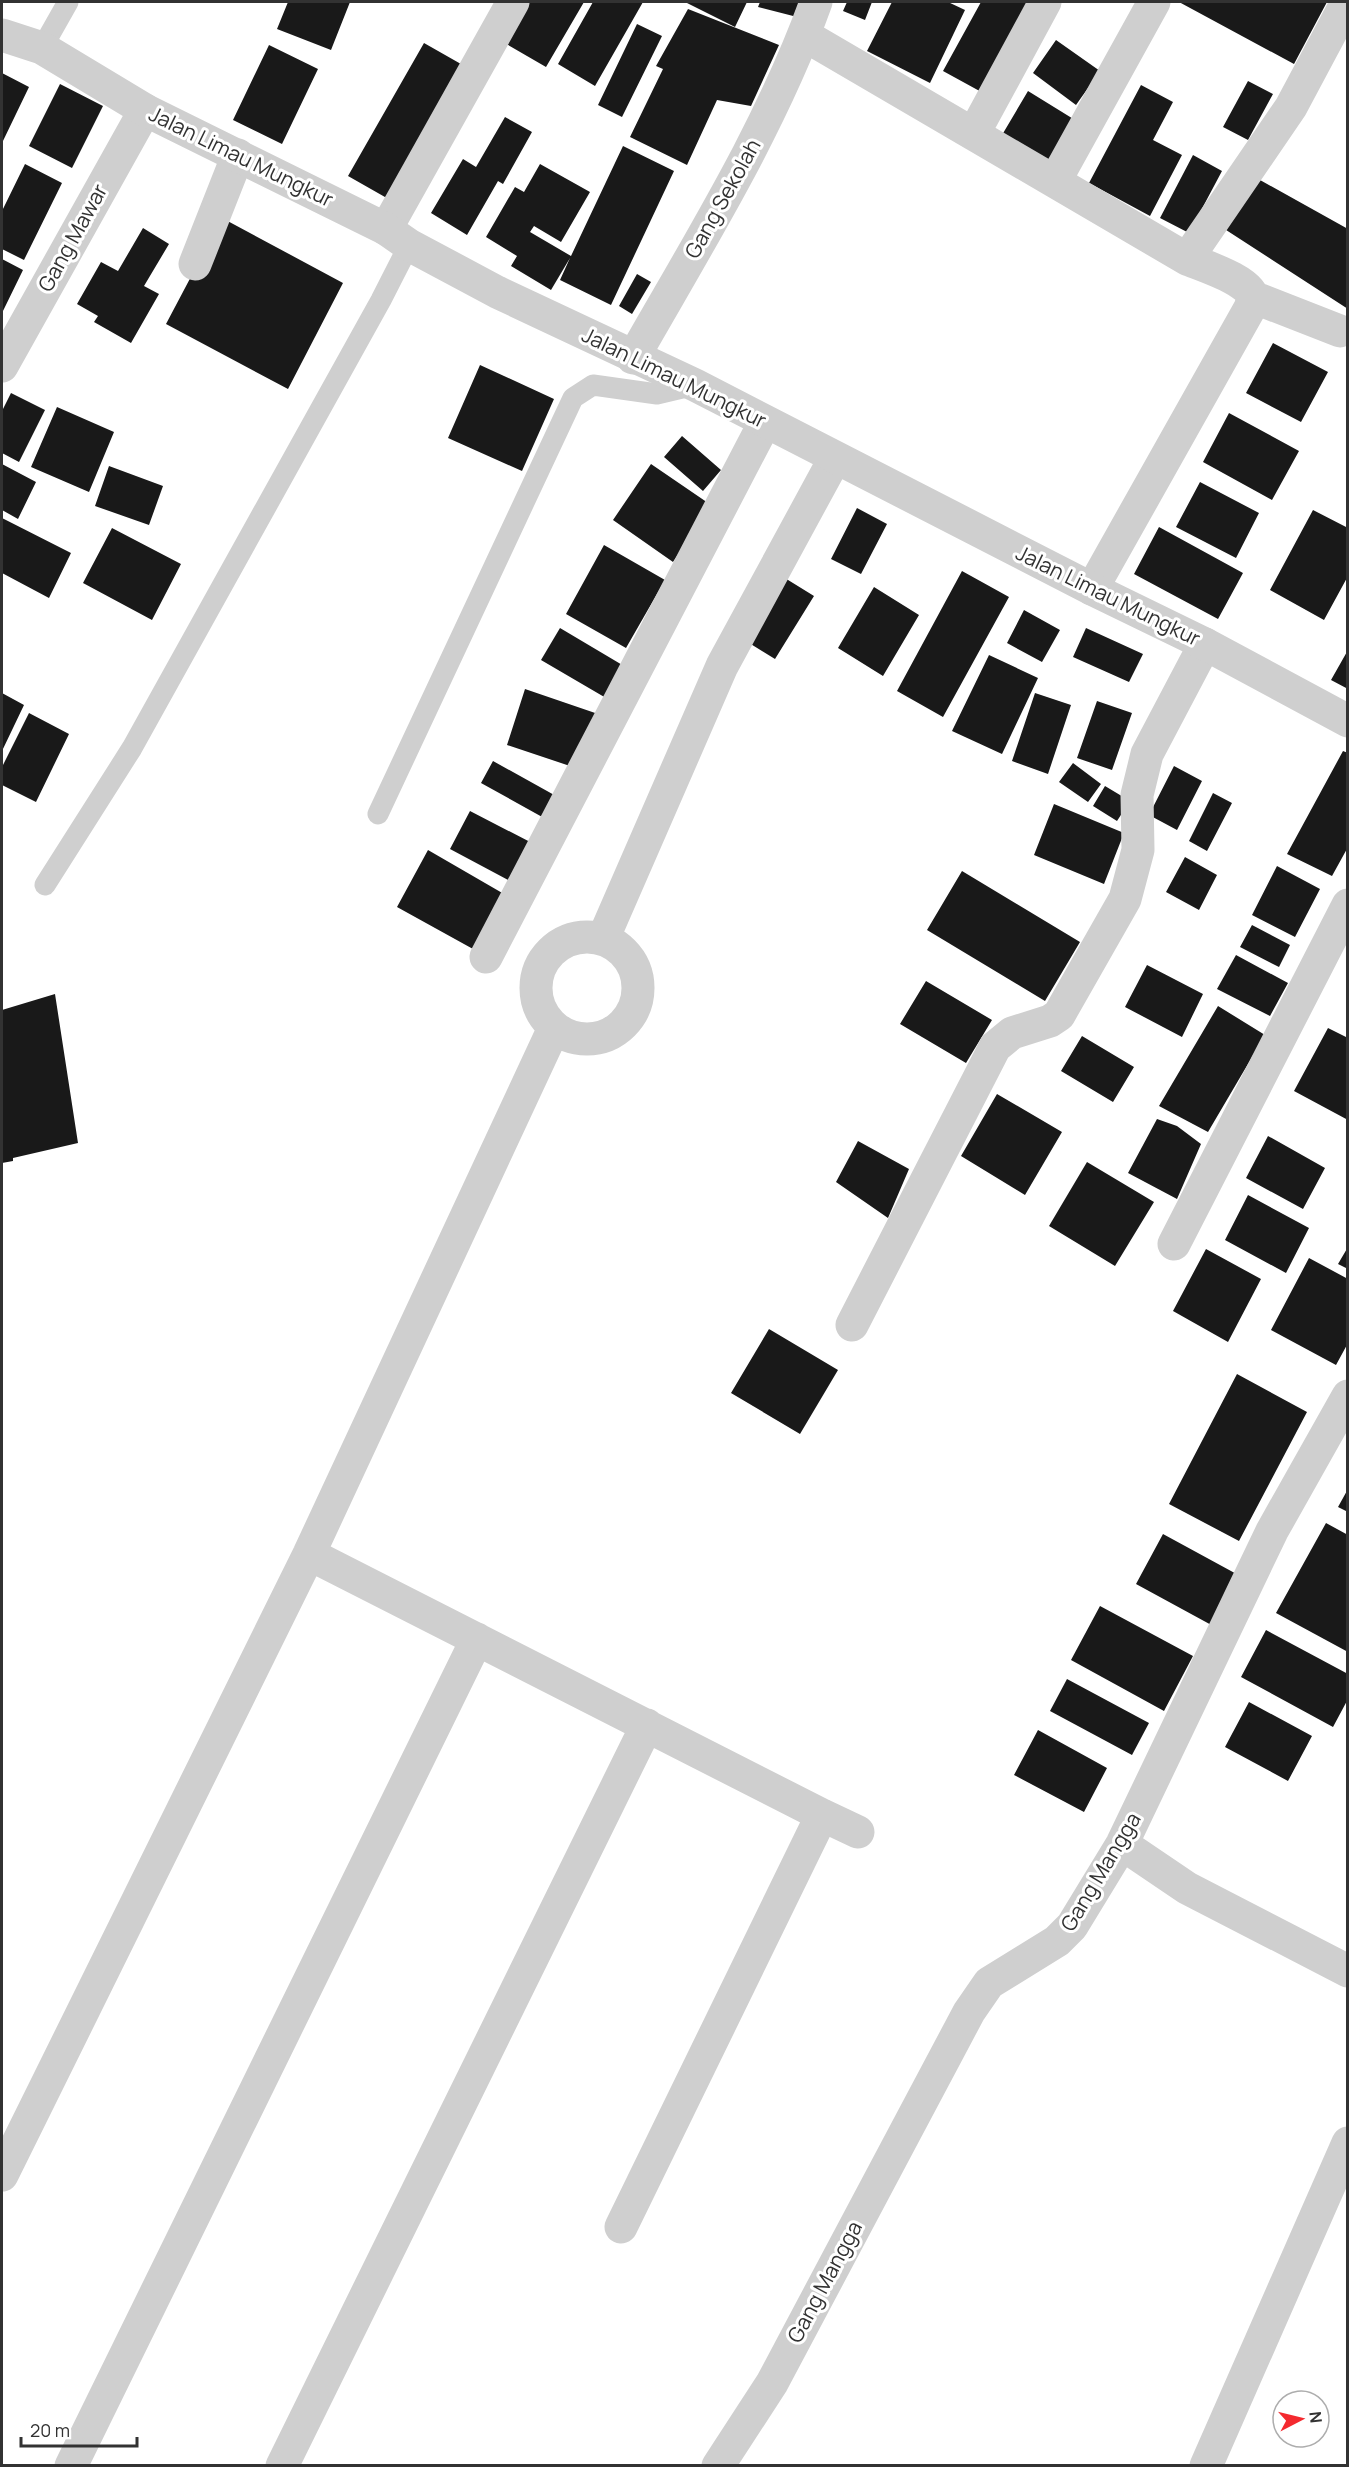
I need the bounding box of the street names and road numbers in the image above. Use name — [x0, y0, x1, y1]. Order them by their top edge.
street label: Jalan Limau Mungkur — [145, 99, 339, 213]
street label: Gang Sekolah — [678, 134, 766, 263]
street label: Gang Mawar — [31, 178, 113, 296]
street label: Jalan Limau Mungkur — [578, 320, 772, 434]
street label: Jalan Limau Mungkur — [1012, 538, 1206, 652]
street label: Gang Mangga — [1054, 1807, 1147, 1936]
street label: Gang Mangga — [780, 2216, 868, 2347]

